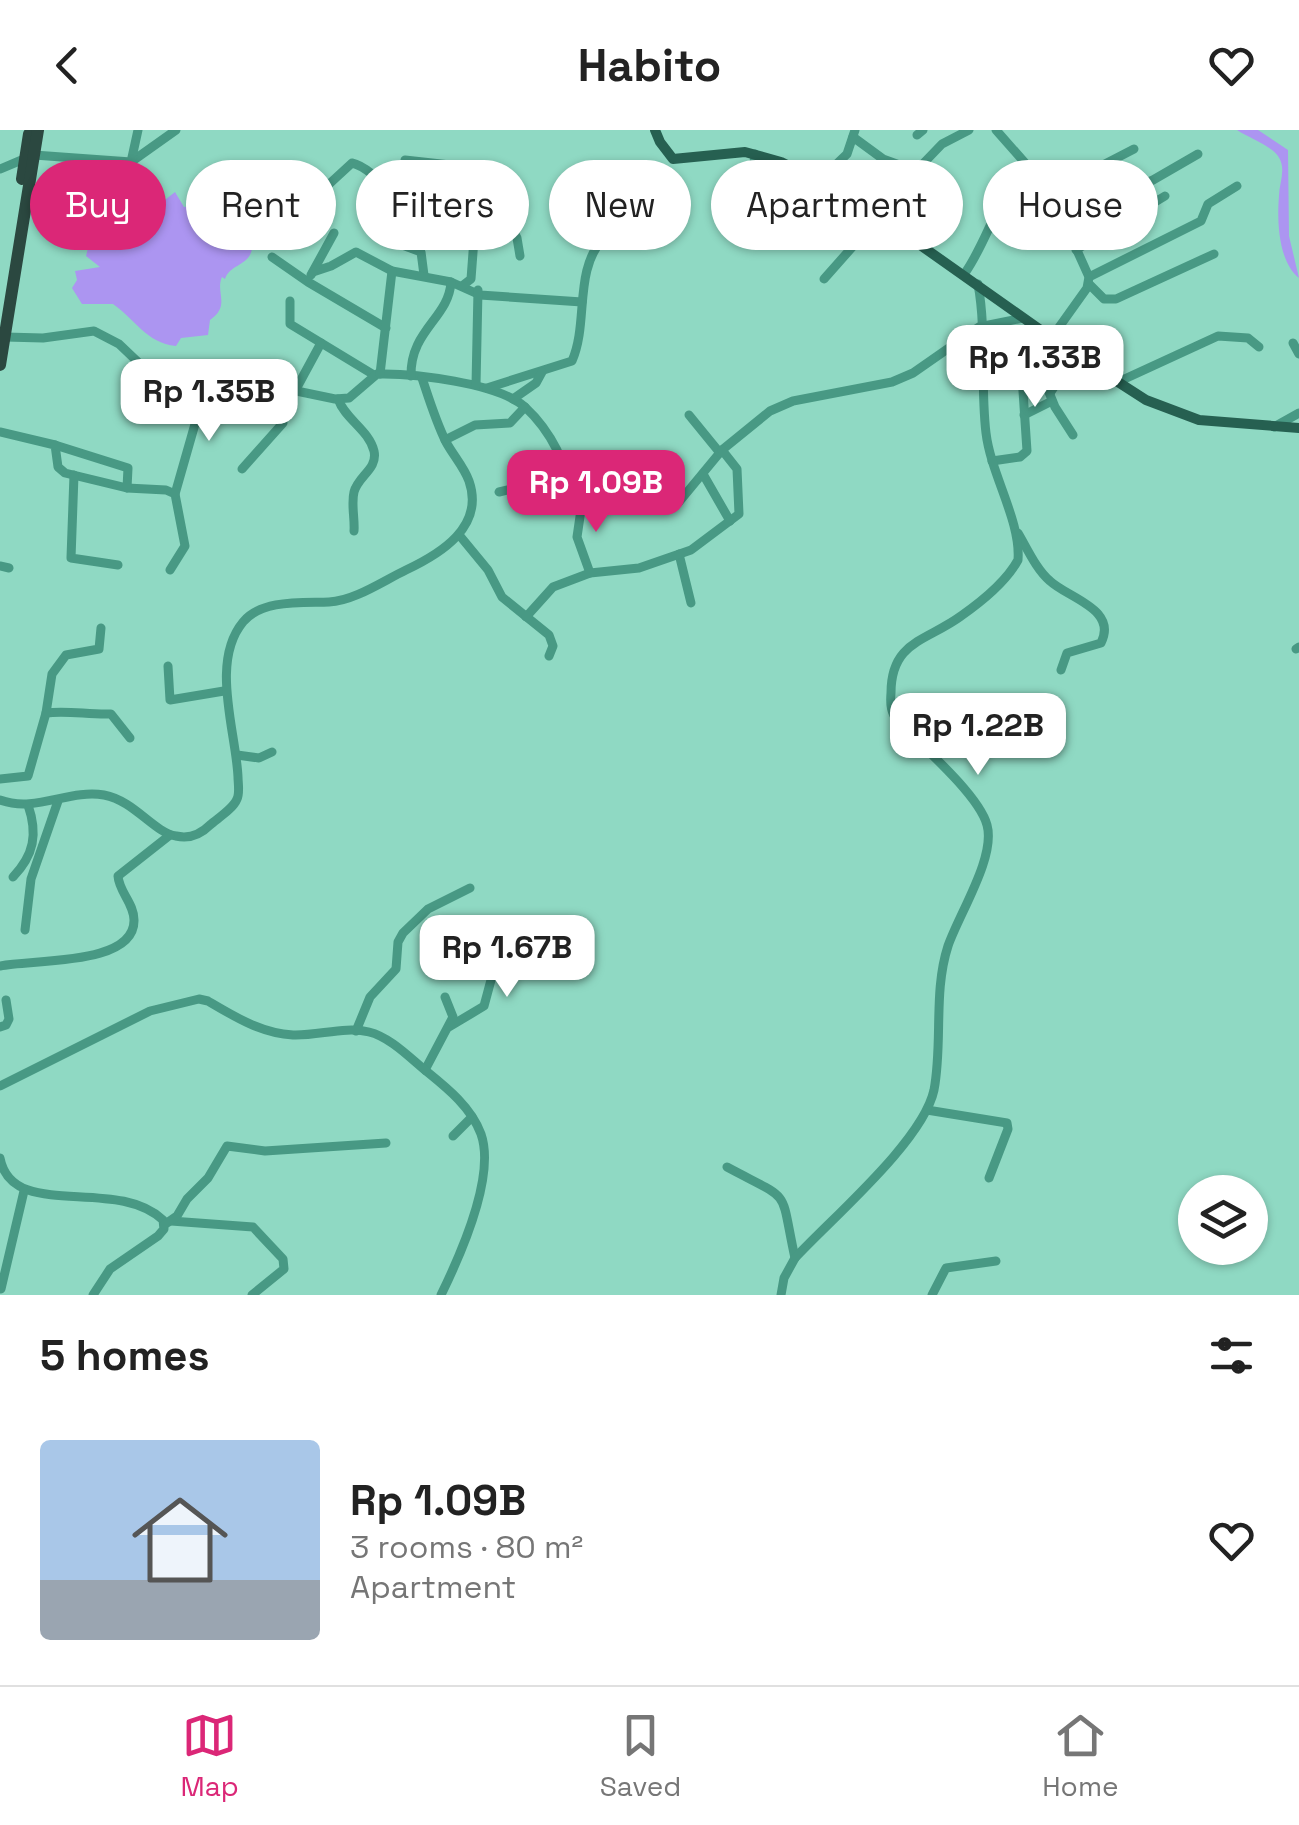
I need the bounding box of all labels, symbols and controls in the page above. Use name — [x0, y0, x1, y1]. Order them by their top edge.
text: Habito — [578, 37, 721, 94]
icon: back — [40, 38, 95, 93]
icon: heart — [1204, 38, 1259, 93]
chip: Buy — [30, 160, 166, 250]
chip: Rent — [186, 160, 336, 250]
chip: Filters — [356, 160, 529, 250]
chip: New — [549, 160, 691, 250]
chip: Apartment — [711, 160, 963, 250]
chip: House — [983, 160, 1158, 250]
pin: Rp 1.33B — [932, 325, 1138, 410]
text: Rp 1.33B — [969, 337, 1101, 377]
pin: Rp 1.35B — [106, 359, 312, 444]
text: Rp 1.35B — [143, 371, 275, 411]
pin: Rp 1.09B — [493, 450, 699, 535]
text: Rp 1.09B — [529, 462, 663, 502]
pin: Rp 1.22B — [875, 693, 1081, 778]
text: Rp 1.22B — [912, 705, 1044, 745]
pin: Rp 1.67B — [404, 915, 610, 1000]
text: Rp 1.67B — [442, 927, 572, 967]
map controls — [1178, 1175, 1268, 1265]
button: layers — [1178, 1175, 1268, 1265]
icon: filters — [1204, 1328, 1259, 1383]
text: 5 homes — [40, 1329, 210, 1382]
text: Rp 1.09B — [350, 1474, 526, 1527]
icon: home — [120, 1480, 240, 1600]
icon: heart — [1204, 1513, 1259, 1568]
text: 3 rooms · 80 m² — [350, 1527, 583, 1567]
text: Apartment — [350, 1567, 516, 1607]
tab: Map — [180, 1708, 239, 1804]
tab: Saved — [600, 1708, 681, 1804]
tab: Home — [1042, 1708, 1119, 1804]

